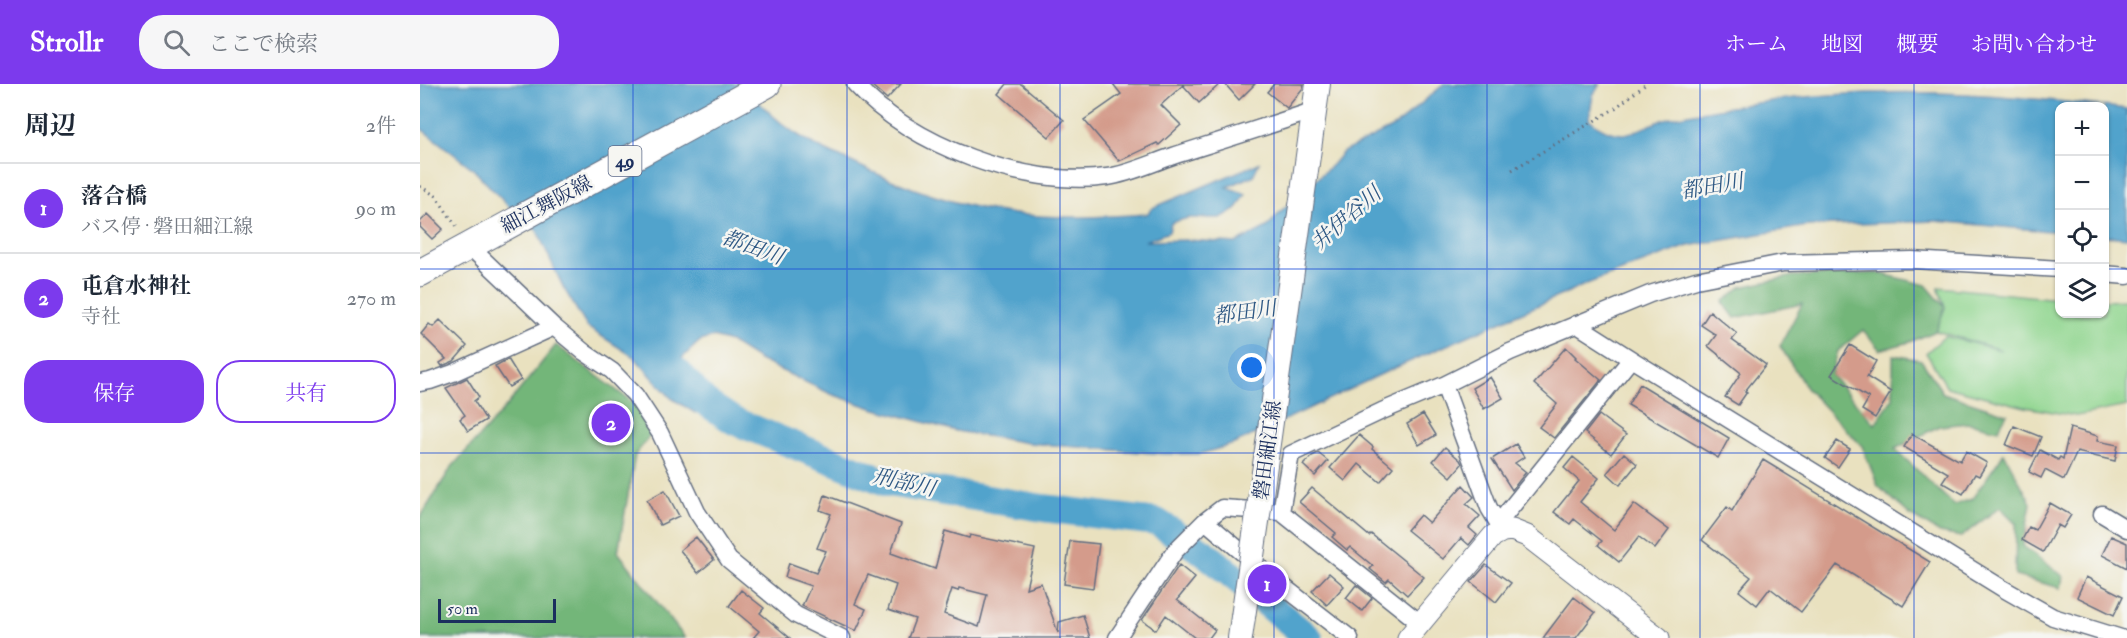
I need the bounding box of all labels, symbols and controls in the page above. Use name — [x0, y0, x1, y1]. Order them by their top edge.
search box — [139, 15, 559, 69]
text: Strollr — [30, 25, 103, 60]
icon: search — [160, 26, 193, 59]
text: ここで検索 — [208, 30, 318, 58]
text: ホーム — [1725, 31, 1788, 58]
text: 地図 — [1821, 31, 1863, 58]
text: 概要 — [1896, 31, 1938, 58]
text: お問い合わせ — [1971, 31, 2097, 58]
map controls — [2055, 102, 2109, 318]
button: + — [2055, 102, 2109, 156]
text: 周辺 — [24, 110, 76, 142]
text: 2件 — [366, 113, 396, 138]
road number: 49 — [608, 146, 642, 176]
button: − — [2055, 156, 2109, 210]
water label: 都田川 — [1679, 167, 1747, 205]
street label: 細江舞阪線 — [496, 170, 596, 239]
water label: 井伊谷川 — [1306, 179, 1388, 256]
text: 落合橋 — [81, 182, 147, 210]
text: 1 — [40, 196, 47, 221]
text: 90 m — [356, 196, 396, 221]
button: locate — [2055, 210, 2109, 264]
text: バス停 · 磐田細江線 — [81, 214, 253, 239]
water label: 都田川 — [719, 224, 789, 272]
button: layers — [2055, 264, 2109, 318]
text: 屯倉水神社 — [81, 272, 191, 300]
text: 2 — [38, 286, 49, 311]
text: 270 m — [347, 286, 396, 311]
water label: 都田川 — [1212, 294, 1280, 330]
text: 寺社 — [81, 304, 121, 329]
your location — [1237, 353, 1266, 382]
button: 保存 — [24, 360, 204, 423]
button: 共有 — [216, 360, 396, 423]
street label: 磐田細江線 — [1248, 399, 1287, 501]
pin: 2 — [592, 400, 630, 446]
water label: 刑部川 — [870, 462, 940, 503]
pin: 1 — [1248, 562, 1286, 606]
scale bar — [438, 596, 556, 624]
text: 50 m — [447, 599, 478, 619]

